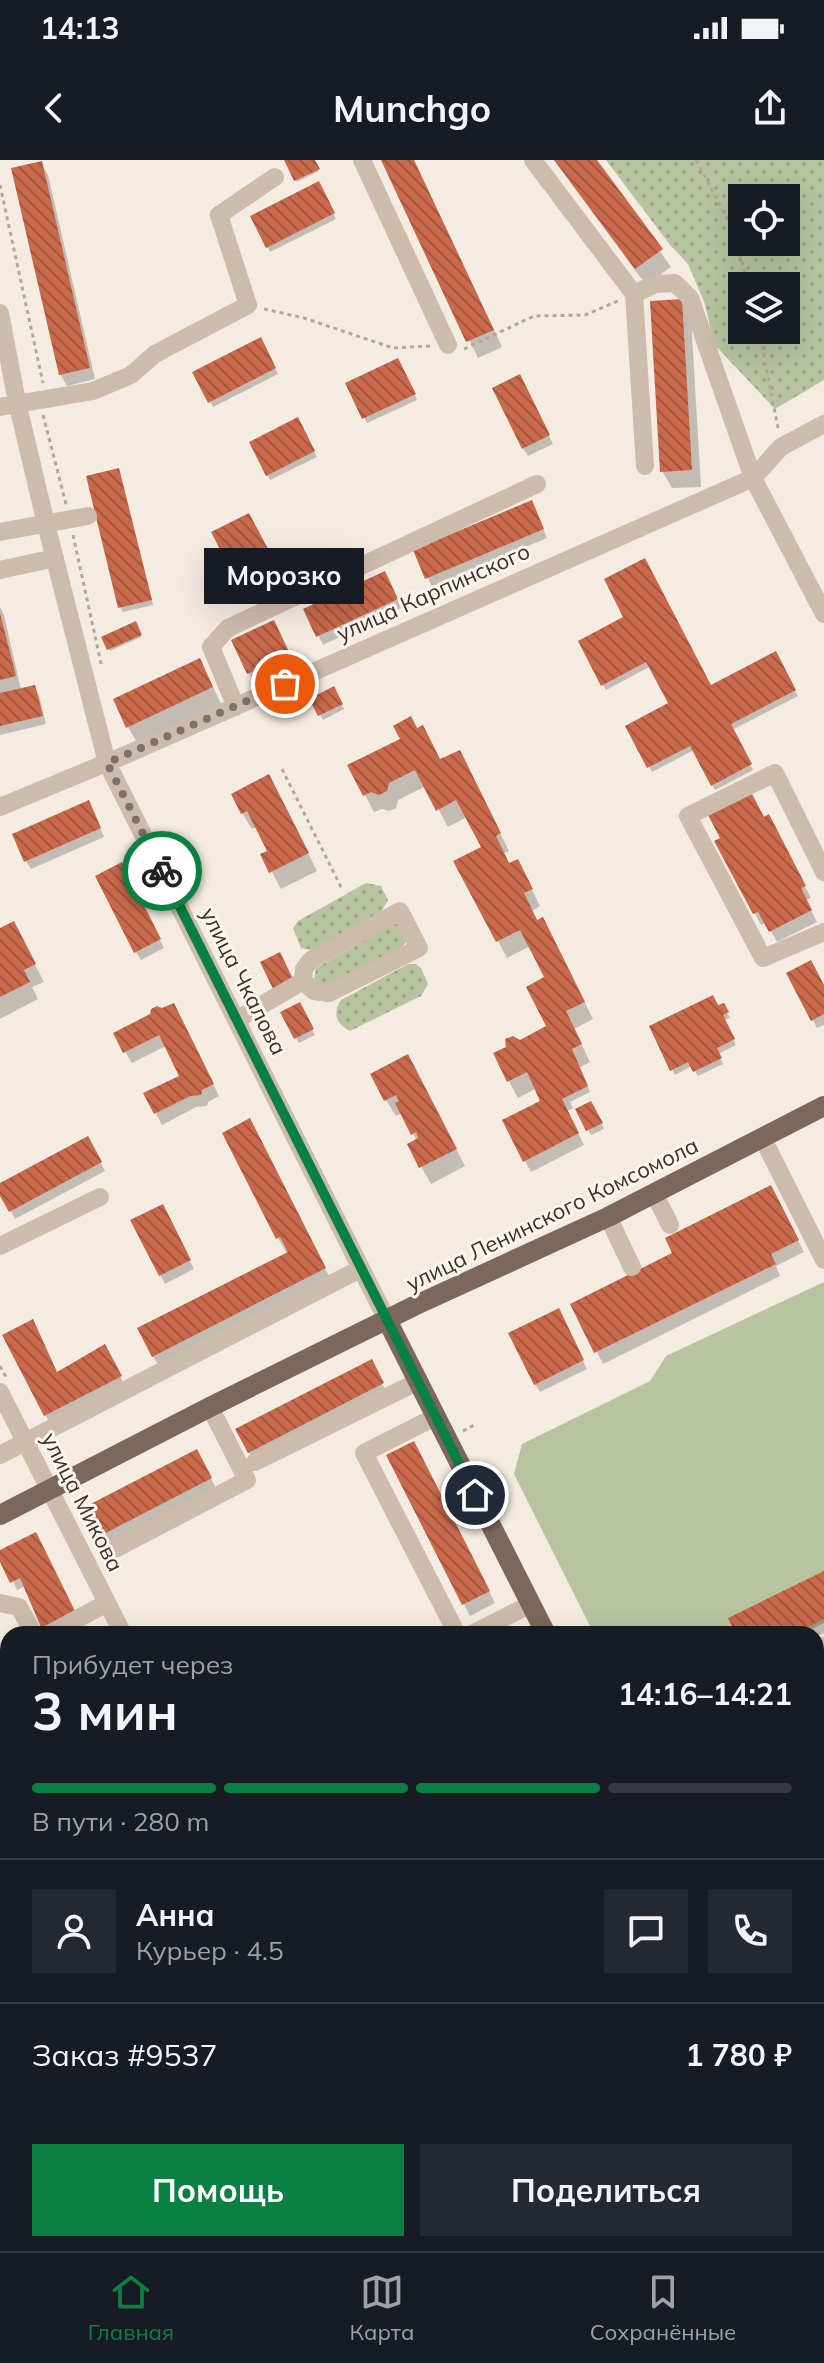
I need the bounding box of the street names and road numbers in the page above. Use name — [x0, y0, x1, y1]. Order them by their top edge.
street label: улица Карпинского — [332, 537, 534, 647]
street label: улица Чкалова — [195, 903, 293, 1059]
street label: улица Ленинского Комсомола — [401, 1131, 703, 1297]
street label: улица Микова — [36, 1428, 130, 1576]

